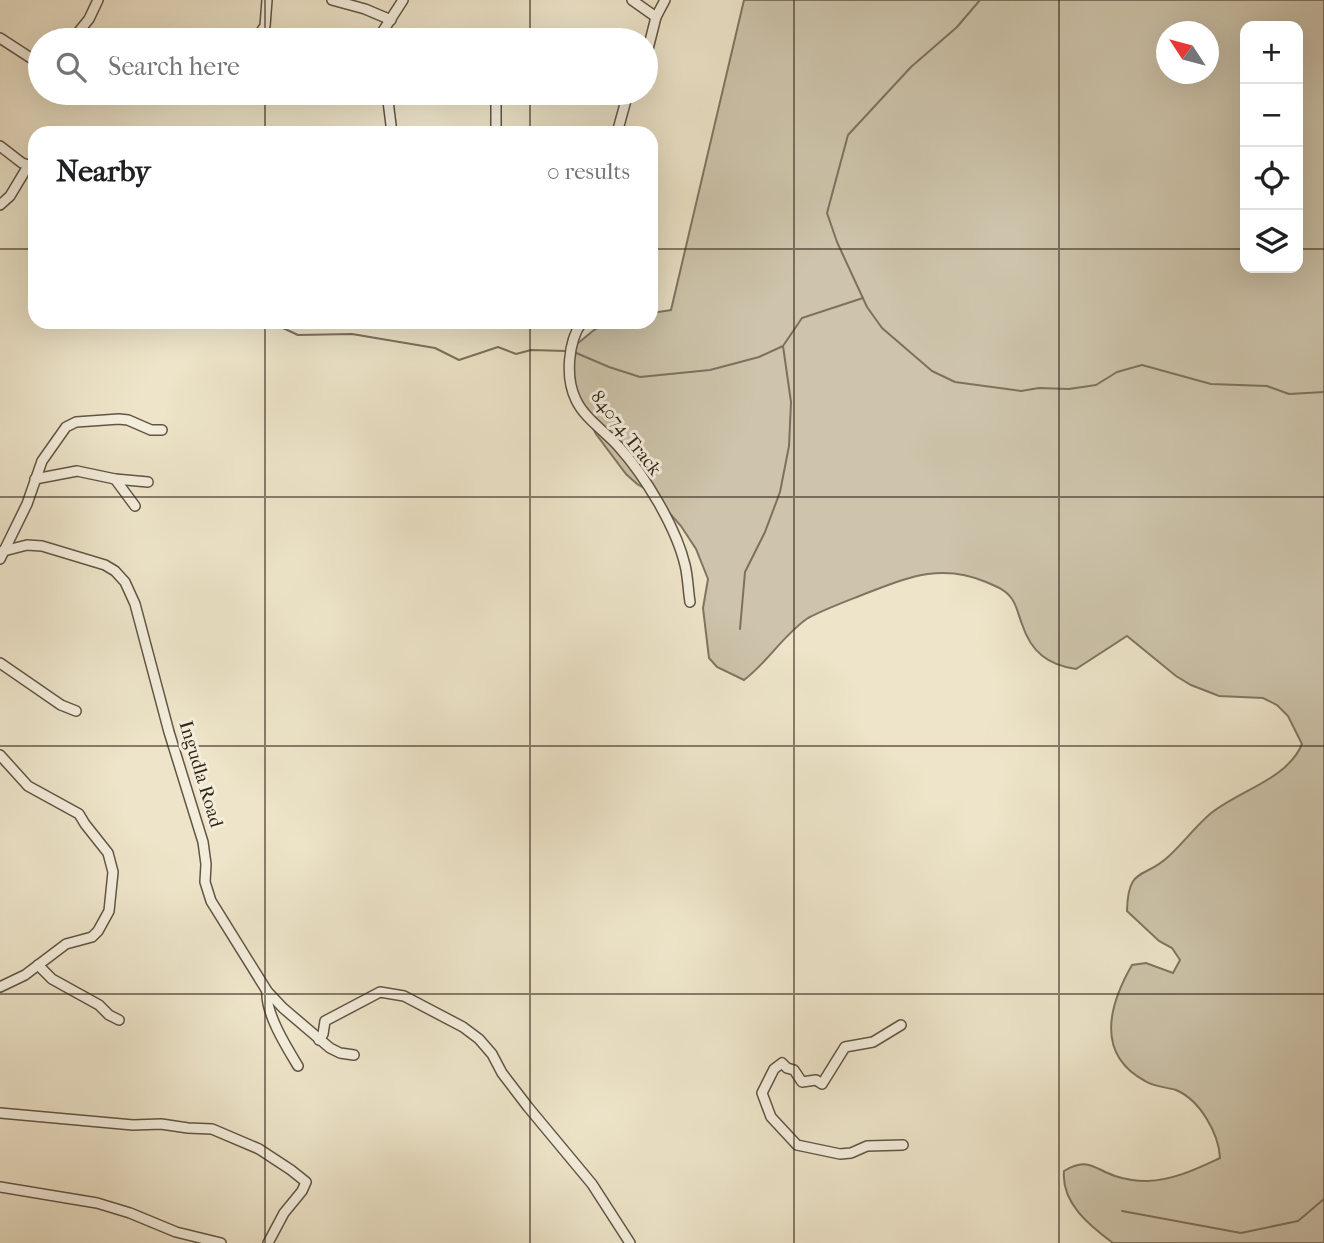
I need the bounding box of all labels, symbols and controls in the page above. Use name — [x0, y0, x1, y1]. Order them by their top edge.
north arrow — [1156, 21, 1219, 84]
map controls — [1240, 21, 1303, 273]
button: + — [1240, 21, 1303, 84]
search box — [28, 28, 658, 105]
icon: search — [52, 48, 90, 86]
text: Search here — [108, 51, 240, 82]
button: − — [1240, 84, 1303, 147]
button: locate — [1240, 147, 1303, 210]
text: Nearby — [56, 154, 151, 189]
text: 0 results — [547, 158, 630, 185]
button: layers — [1240, 210, 1303, 273]
street label: 84074 Track — [586, 386, 666, 480]
street label: Ingudla Road — [174, 718, 228, 831]

